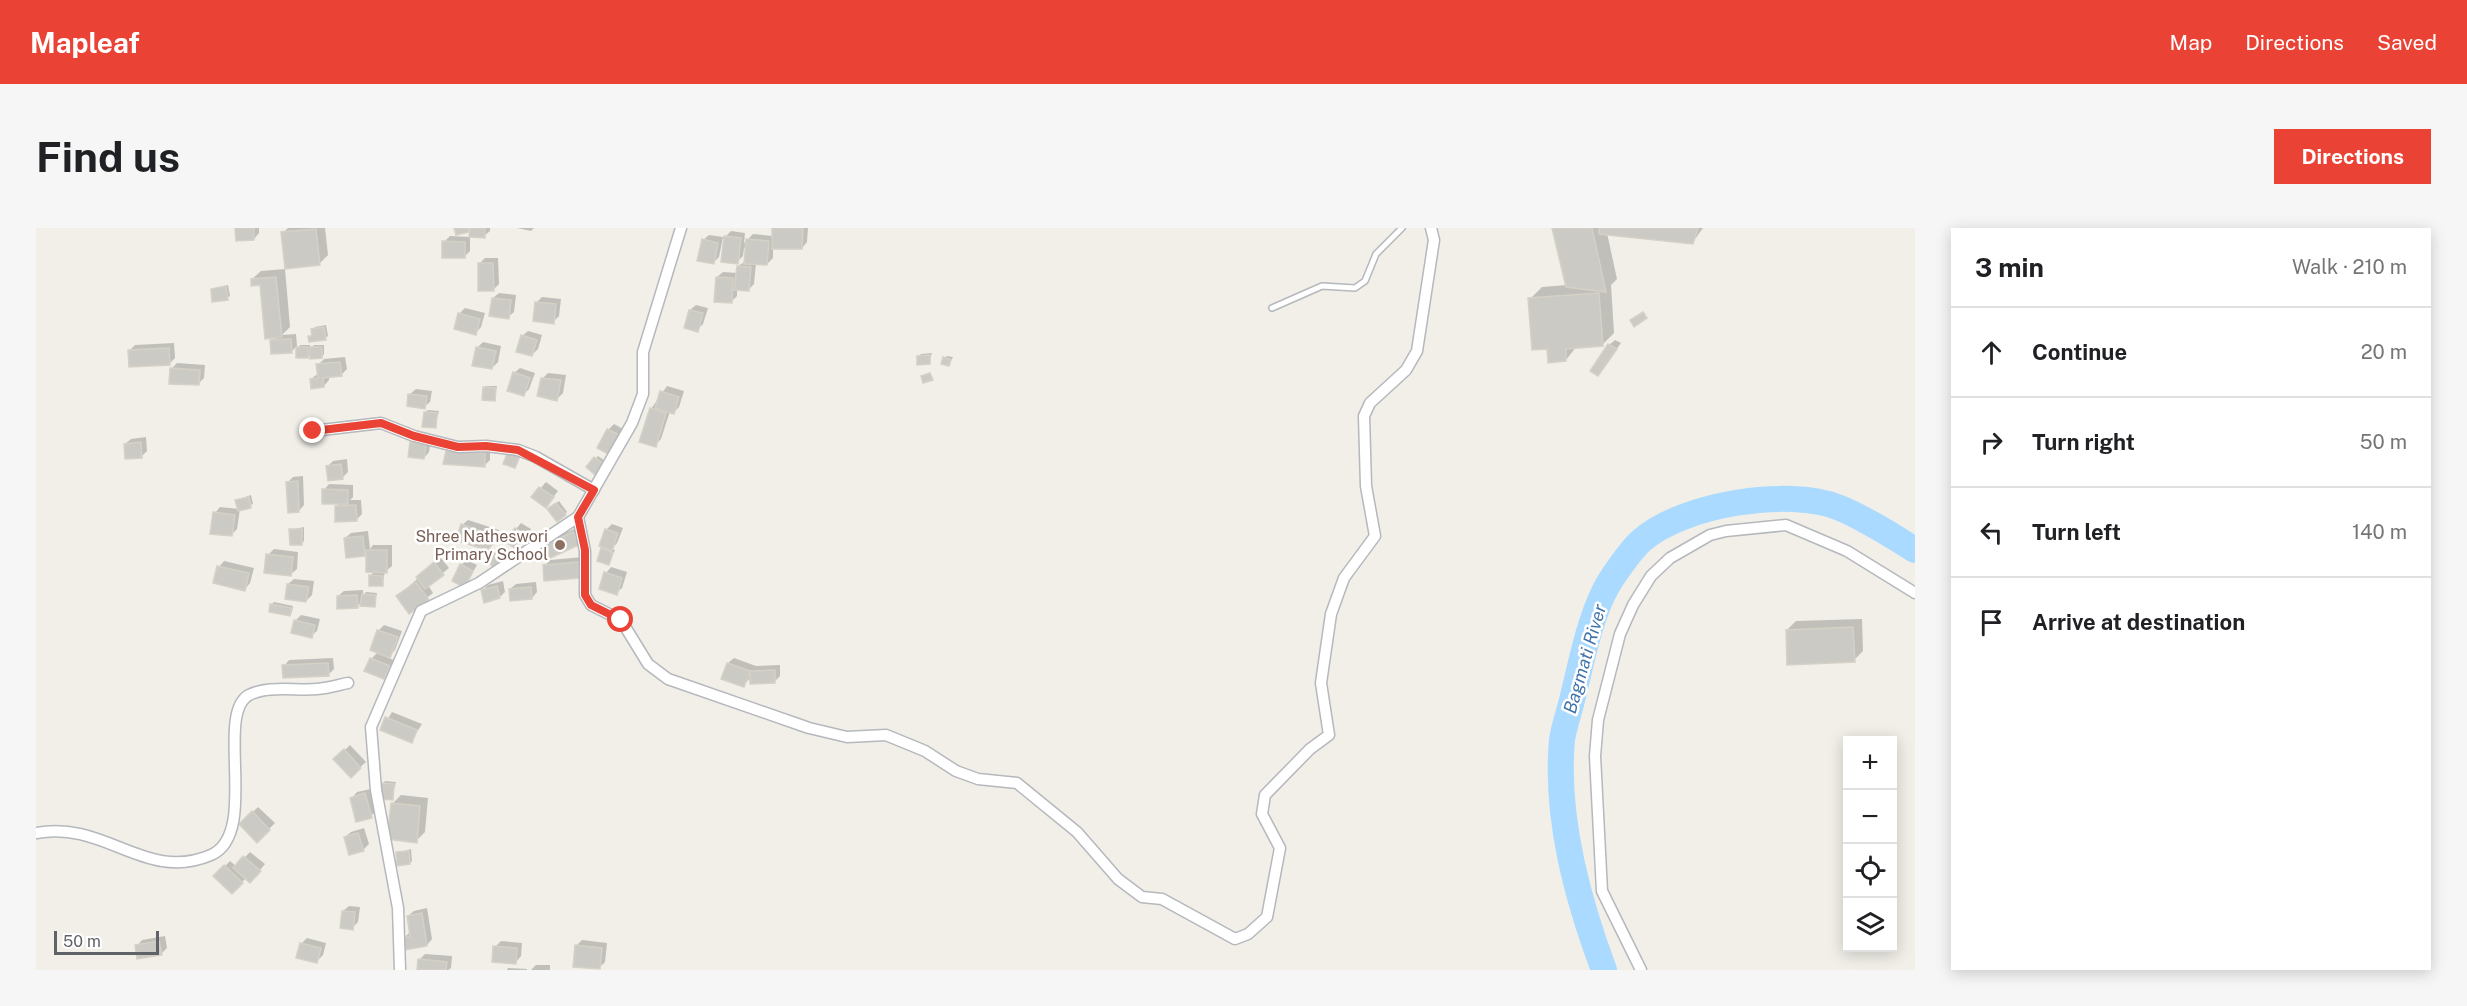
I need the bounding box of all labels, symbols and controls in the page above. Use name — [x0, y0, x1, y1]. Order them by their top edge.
text: Mapleaf — [30, 26, 140, 59]
text: Map — [2170, 30, 2212, 55]
text: Directions — [2245, 30, 2344, 55]
text: Saved — [2377, 30, 2437, 55]
button: Directions — [2274, 129, 2431, 184]
text: Find us — [36, 132, 180, 181]
text: 3 min — [1975, 252, 2044, 283]
text: Walk · 210 m — [2292, 255, 2407, 279]
icon: ahead — [1975, 336, 2008, 369]
text: Continue — [2032, 339, 2127, 365]
text: 20 m — [2361, 340, 2407, 364]
route end — [299, 417, 325, 443]
icon: right — [1975, 426, 2008, 459]
text: Turn right — [2032, 429, 2135, 455]
text: 50 m — [2360, 430, 2407, 454]
icon: left — [1975, 516, 2008, 549]
text: Turn left — [2032, 519, 2121, 545]
text: 140 m — [2352, 520, 2407, 544]
place label: Shree Natheswori Primary School — [415, 527, 548, 564]
marker: Shree Natheswori Primary School — [553, 538, 567, 552]
water label: Bagmati River — [1559, 602, 1610, 716]
route start — [607, 606, 633, 632]
icon: arrive — [1975, 606, 2008, 639]
text: Arrive at destination — [2032, 609, 2245, 635]
map controls — [1843, 736, 1897, 952]
button: + — [1843, 736, 1897, 790]
button: − — [1843, 790, 1897, 844]
button: locate — [1843, 844, 1897, 898]
button: layers — [1843, 898, 1897, 952]
scale bar — [54, 928, 159, 956]
text: 50 m — [63, 932, 101, 951]

